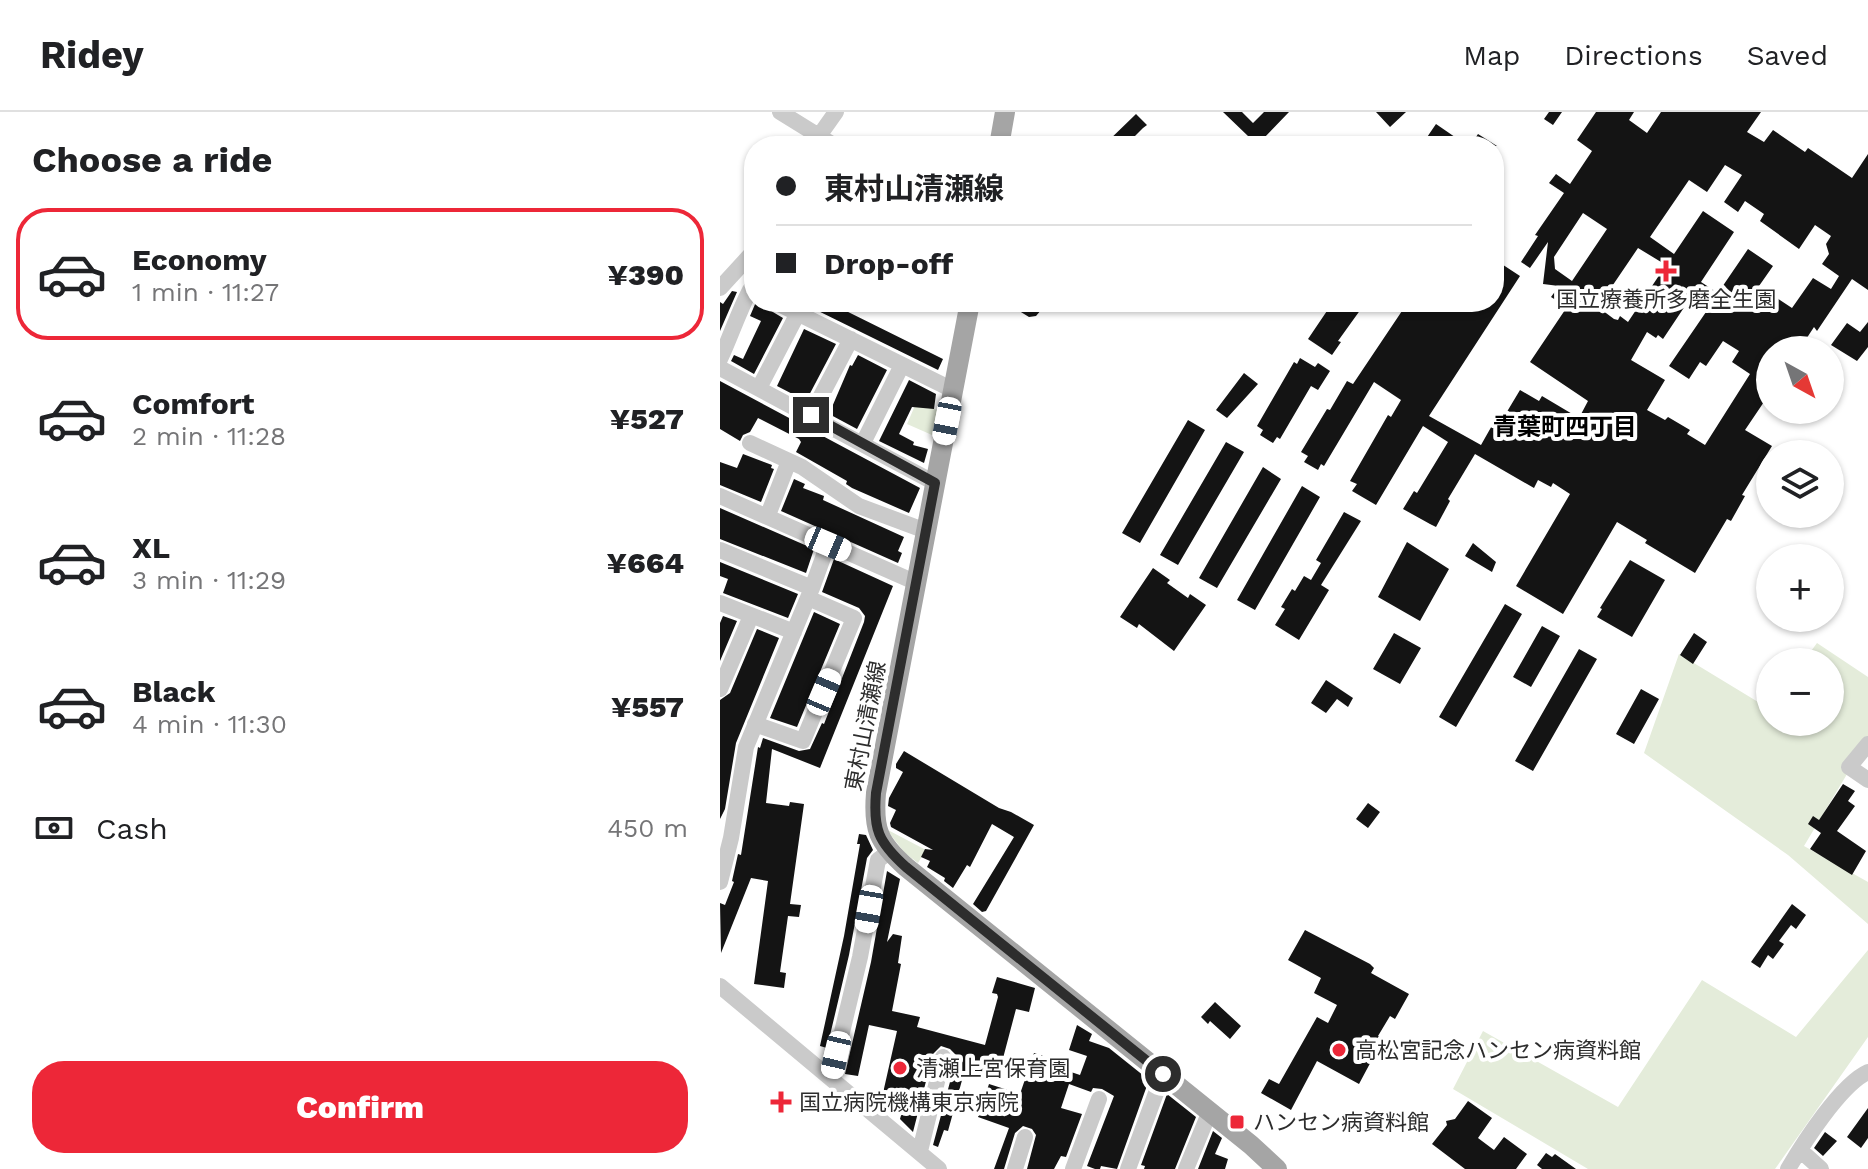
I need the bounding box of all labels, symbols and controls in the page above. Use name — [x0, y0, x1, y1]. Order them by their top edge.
text: Ridey — [40, 33, 144, 77]
text: Map — [1463, 39, 1520, 72]
text: Directions — [1564, 39, 1703, 72]
text: Saved — [1747, 39, 1828, 72]
text: Choose a ride — [32, 139, 272, 181]
text: 東村山清瀬線 — [824, 171, 1004, 206]
icon: car — [36, 238, 108, 310]
text: Economy — [132, 242, 267, 277]
text: Drop-off — [824, 246, 953, 281]
text: ¥390 — [608, 257, 684, 292]
marker: 国立療養所多磨全生園 — [1655, 260, 1677, 282]
text: 1 min · 11:27 — [132, 277, 279, 307]
place label: 国立療養所多磨全生園 — [1556, 287, 1776, 312]
north arrow — [1756, 336, 1844, 424]
map controls — [1756, 336, 1844, 736]
icon: car — [36, 382, 108, 454]
text: Comfort — [132, 386, 254, 421]
car — [931, 395, 963, 447]
route end — [793, 397, 829, 433]
text: ¥527 — [610, 401, 684, 436]
district label: 青葉町四丁目 — [1493, 413, 1637, 441]
text: 2 min · 11:28 — [132, 421, 286, 451]
button: layers — [1756, 440, 1844, 528]
car — [801, 524, 855, 564]
icon: car — [36, 526, 108, 598]
text: XL — [132, 530, 170, 565]
button: + — [1756, 544, 1844, 632]
text: ¥664 — [607, 545, 684, 580]
text: 3 min · 11:29 — [132, 565, 286, 595]
button: − — [1756, 648, 1844, 736]
street label: 東村山清瀬線 — [841, 659, 890, 793]
car — [804, 665, 844, 719]
icon: car — [36, 670, 108, 742]
text: Black — [132, 674, 216, 709]
text: ¥557 — [611, 689, 684, 724]
text: 4 min · 11:30 — [132, 709, 287, 739]
icon: cash — [32, 806, 76, 850]
text: Cash — [96, 811, 168, 846]
text: 450 m — [607, 813, 688, 843]
car — [853, 883, 885, 935]
car — [819, 1029, 853, 1081]
place label: 高松宮記念ハンセン病資料館 — [1355, 1038, 1641, 1063]
marker: 高松宮記念ハンセン病資料館 — [1330, 1041, 1348, 1059]
place label: 清瀬上宮保育園 — [916, 1056, 1070, 1081]
route start — [1145, 1056, 1181, 1092]
marker: 清瀬上宮保育園 — [891, 1059, 909, 1077]
button: Confirm — [32, 1061, 688, 1153]
place label: 国立病院機構東京病院 — [799, 1090, 1019, 1115]
marker: 国立病院機構東京病院 — [770, 1091, 792, 1113]
place label: ハンセン病資料館 — [1253, 1110, 1429, 1135]
marker: ハンセン病資料館 — [1228, 1113, 1246, 1131]

